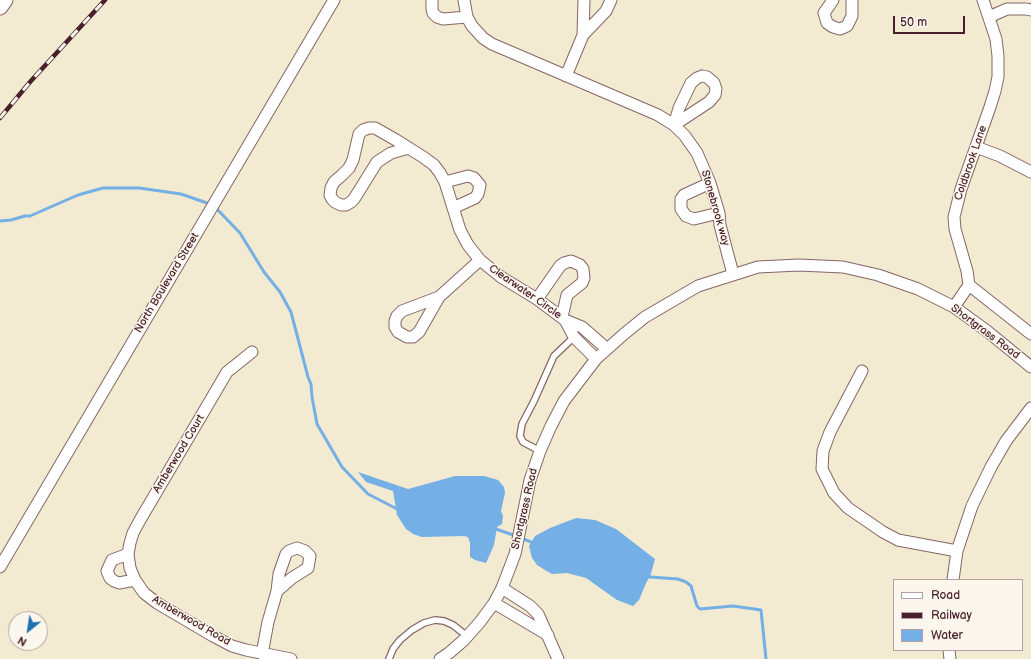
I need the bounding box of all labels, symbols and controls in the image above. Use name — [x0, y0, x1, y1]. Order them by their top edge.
scale bar — [895, 8, 967, 34]
text: 50 m — [900, 15, 927, 30]
street label: Coldbrook Lane — [952, 124, 990, 202]
street label: Stonebrook way — [698, 169, 732, 247]
street label: North Boulevard Street — [132, 231, 202, 335]
street label: Clearwater Circle — [486, 262, 564, 322]
street label: Shortgrass Road — [948, 302, 1022, 362]
street label: Amberwood Court — [150, 412, 208, 496]
street label: Shortgrass Road — [509, 467, 541, 551]
legend — [893, 579, 1023, 651]
text: Road — [931, 588, 960, 603]
street label: Amberwood Road — [149, 593, 233, 649]
text: Railway — [931, 608, 972, 623]
north arrow — [8, 611, 48, 651]
text: Water — [931, 628, 963, 643]
text: N — [15, 633, 29, 649]

